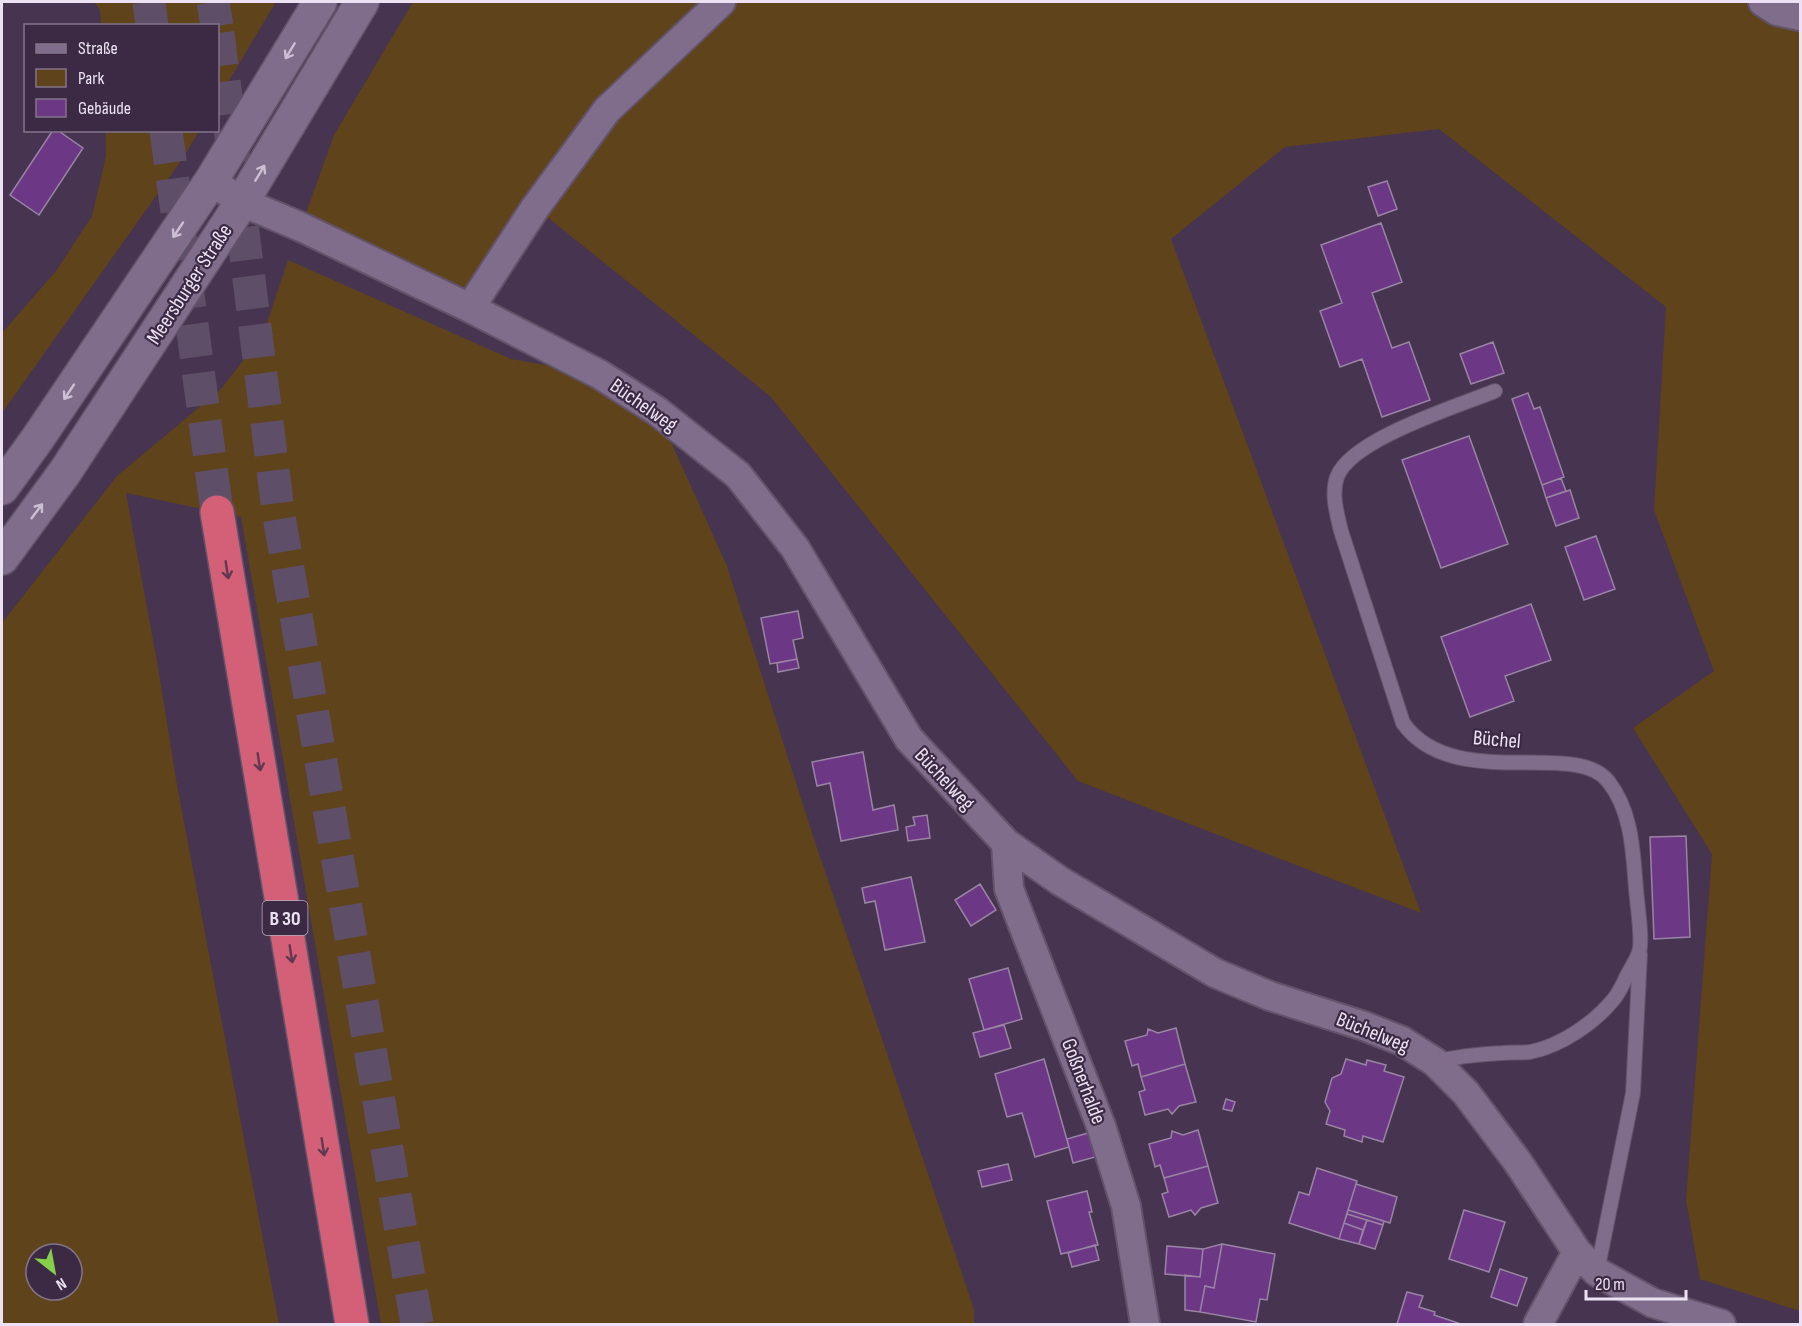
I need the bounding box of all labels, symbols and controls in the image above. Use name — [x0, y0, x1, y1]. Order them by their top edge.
legend — [24, 24, 219, 132]
text: Straße — [78, 38, 118, 59]
one-way arrow — [283, 43, 296, 60]
text: Park — [78, 68, 104, 89]
text: Gebäude — [78, 98, 131, 119]
one-way arrow — [254, 165, 266, 182]
street label: Meersburger Straße — [141, 220, 238, 349]
one-way arrow — [172, 221, 184, 238]
street label: Büchelweg — [605, 373, 682, 438]
one-way arrow — [63, 383, 76, 400]
one-way arrow — [30, 503, 43, 519]
one-way arrow — [221, 559, 232, 579]
street label: Büchel — [1472, 725, 1522, 754]
street label: Büchelweg — [909, 743, 980, 816]
one-way arrow — [253, 752, 264, 771]
road number: B 30 — [262, 901, 308, 935]
one-way arrow — [285, 944, 296, 964]
street label: Büchelweg — [1333, 1007, 1413, 1058]
street label: Goßnerhalde — [1056, 1035, 1111, 1128]
one-way arrow — [317, 1136, 328, 1156]
north arrow — [24, 1242, 84, 1302]
scale bar — [1586, 1263, 1686, 1301]
text: N — [52, 1273, 70, 1294]
text: 20 m — [1595, 1274, 1625, 1295]

